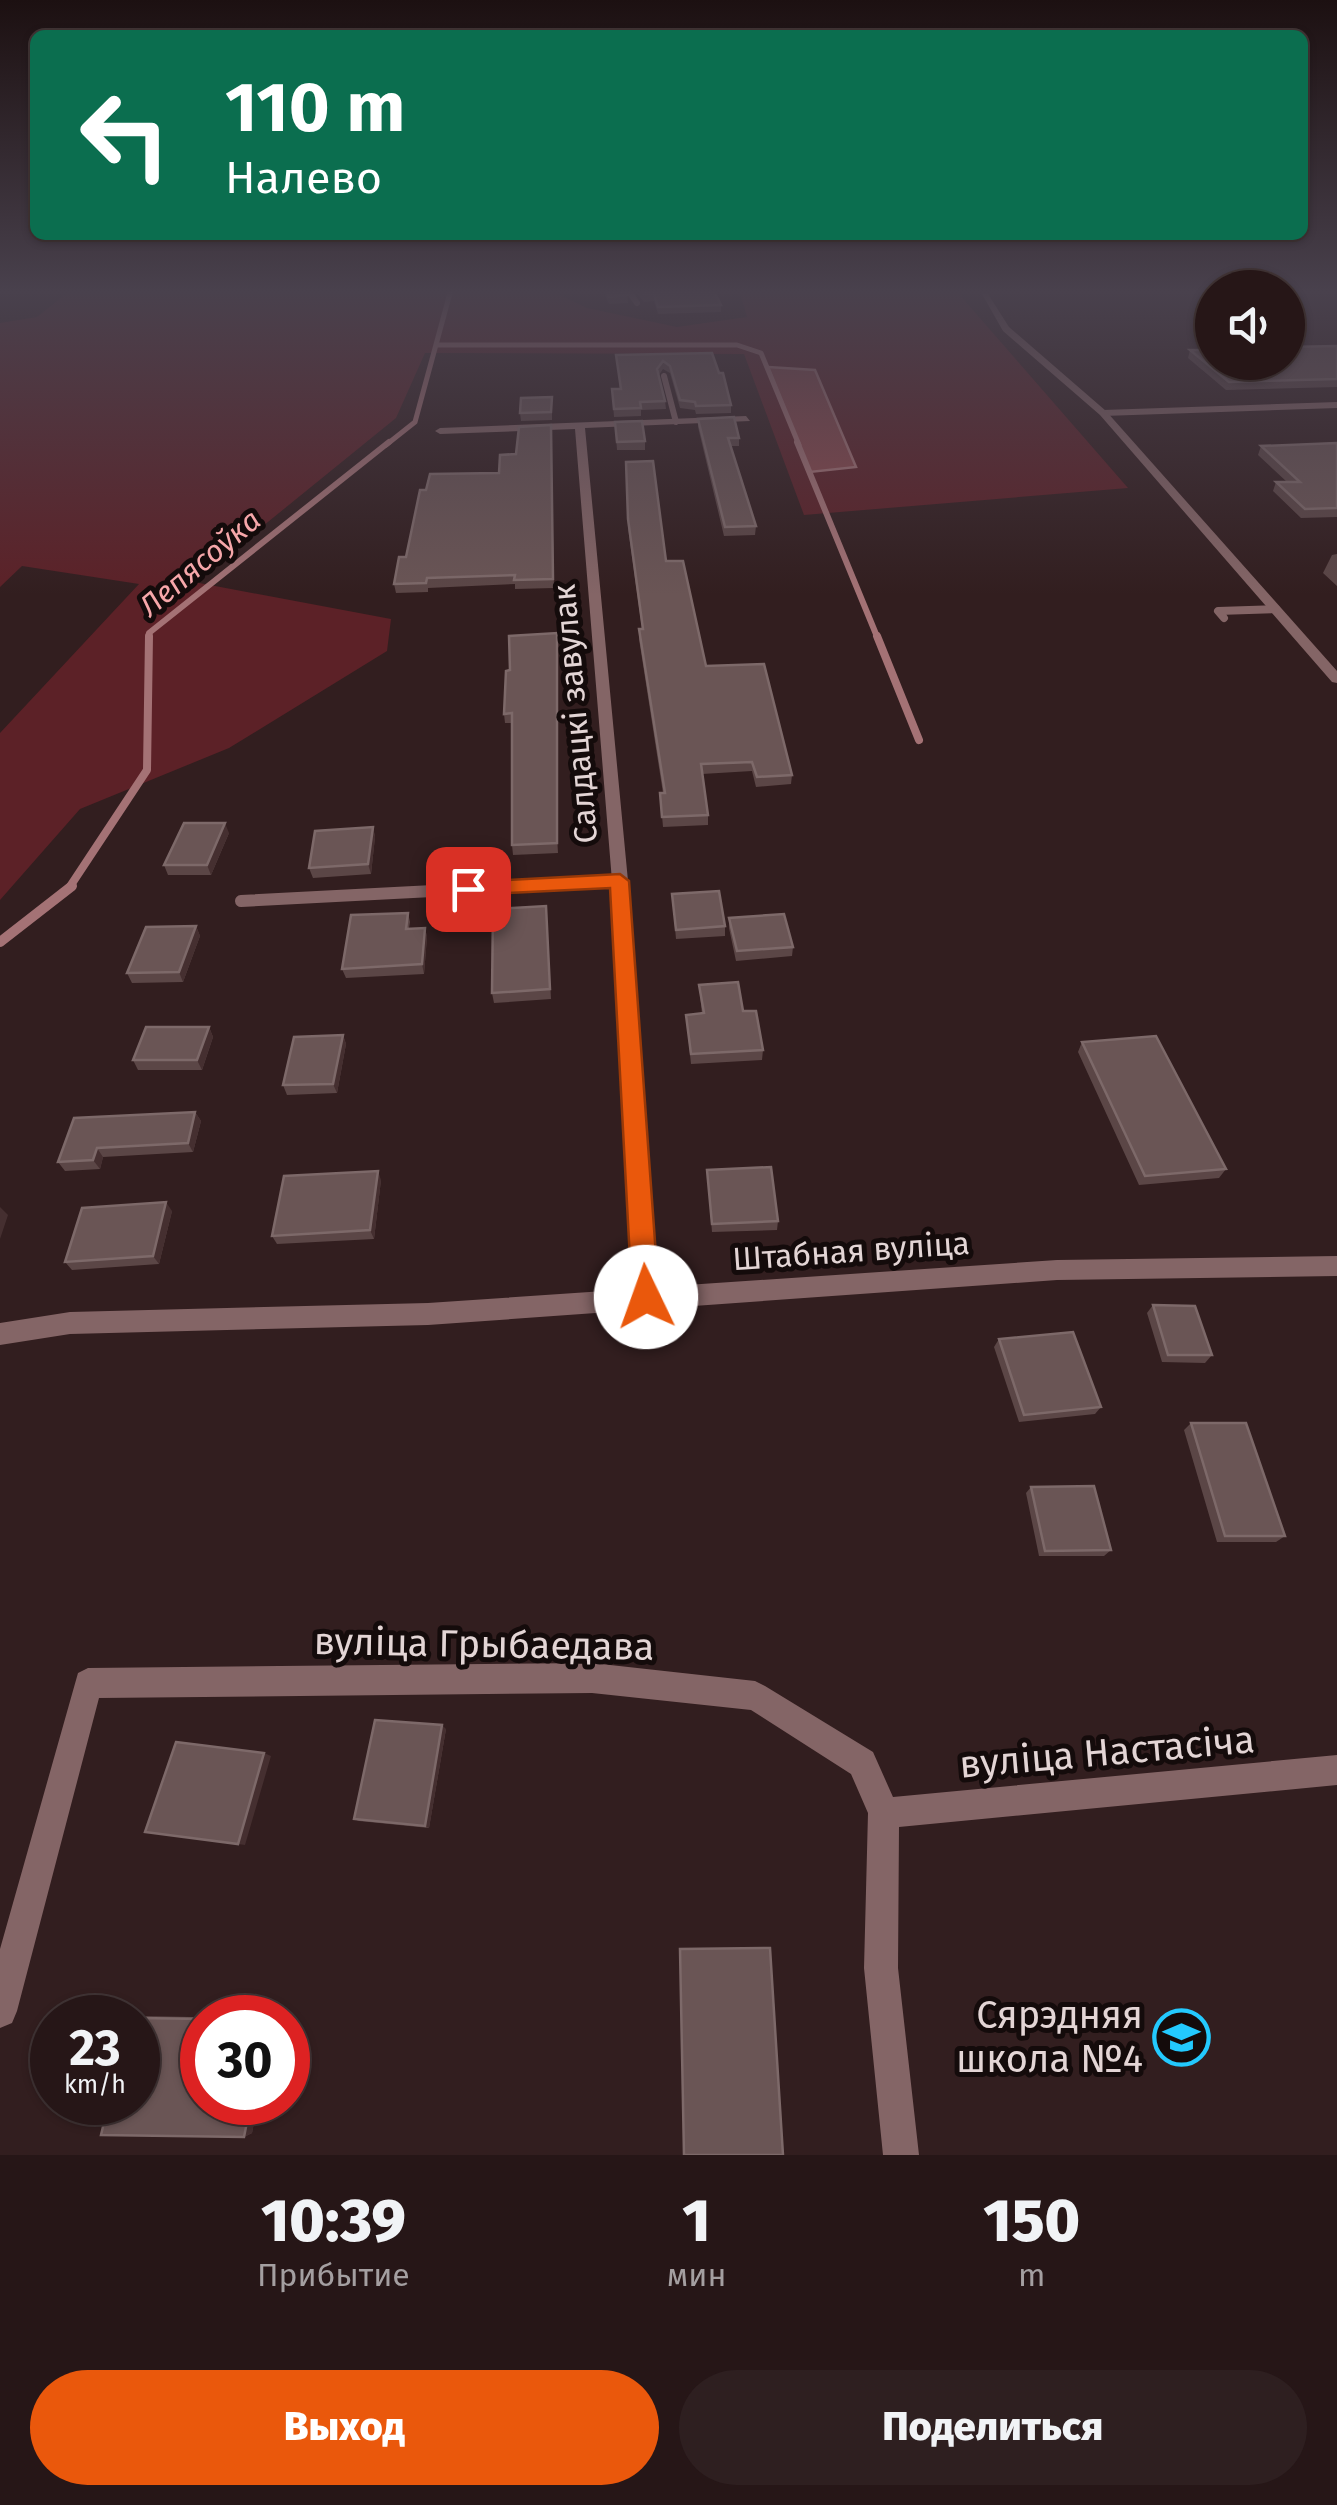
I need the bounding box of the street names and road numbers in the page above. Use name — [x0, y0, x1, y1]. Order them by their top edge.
street label: Салдацкі завулак — [545, 582, 605, 845]
street label: Штабная вуліца — [731, 1224, 971, 1278]
street label: вуліца Грыбаедава — [313, 1618, 655, 1670]
street label: вуліца Настасіча — [957, 1716, 1257, 1788]

